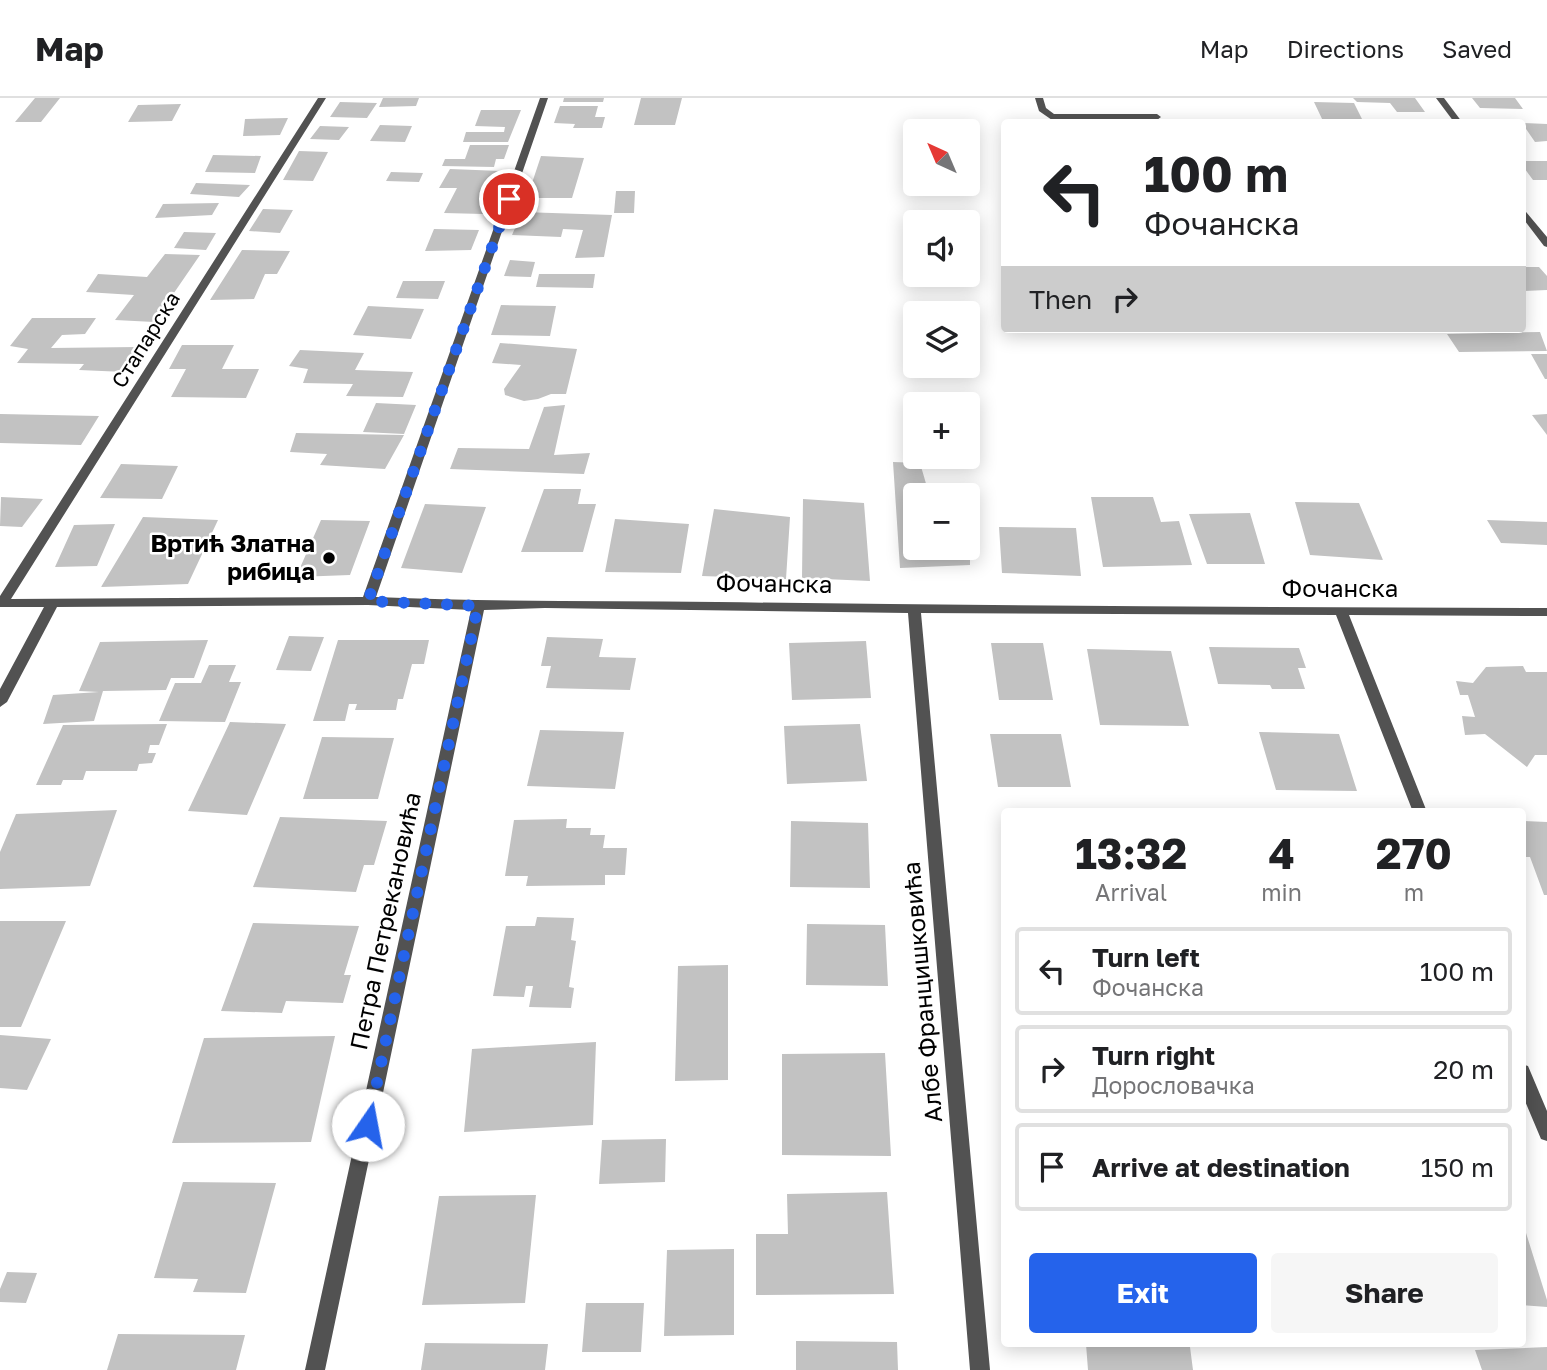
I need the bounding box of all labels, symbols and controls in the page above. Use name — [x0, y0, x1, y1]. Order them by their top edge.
text: Map — [35, 29, 104, 68]
text: Map — [1200, 34, 1249, 63]
text: Directions — [1287, 34, 1404, 63]
text: Saved — [1442, 34, 1512, 63]
north arrow — [903, 119, 980, 196]
map controls — [903, 119, 980, 560]
text: 100 m — [1144, 144, 1288, 203]
icon: left — [1029, 147, 1120, 238]
pin — [479, 169, 539, 229]
icon: arrive — [490, 180, 528, 218]
text: Фочанска — [1144, 204, 1300, 242]
button: sound — [903, 210, 980, 287]
icon: right — [1106, 280, 1144, 318]
text: Then — [1029, 284, 1092, 315]
street label: Стапарска — [105, 287, 185, 392]
button: layers — [903, 301, 980, 378]
button: + — [903, 392, 980, 469]
button: − — [903, 483, 980, 560]
place label: Вртић Златна рибица — [150, 528, 315, 585]
marker: Вртић Златна рибица — [321, 550, 337, 566]
street label: Фочанска — [715, 567, 833, 598]
street label: Фочанска — [1282, 573, 1398, 602]
street label: Петра Петрекановића — [343, 789, 426, 1052]
text: 13:32 — [1075, 828, 1187, 878]
text: 4 — [1268, 828, 1295, 878]
text: 270 — [1376, 828, 1452, 878]
street label: Албе Францишковића — [896, 860, 947, 1124]
text: Arrival — [1095, 878, 1167, 906]
text: min — [1261, 878, 1302, 906]
text: m — [1404, 878, 1424, 906]
text: Turn left — [1092, 942, 1200, 973]
icon: left — [1033, 952, 1071, 990]
text: 100 m — [1420, 956, 1494, 987]
text: Фочанска — [1092, 973, 1204, 1001]
text: Turn right — [1092, 1040, 1215, 1071]
icon: right — [1033, 1050, 1071, 1088]
text: 20 m — [1433, 1054, 1494, 1085]
text: Дорословачка — [1092, 1071, 1255, 1099]
position arrow — [331, 1088, 405, 1162]
icon: arrive — [1033, 1148, 1071, 1186]
text: Arrive at destination — [1092, 1152, 1350, 1183]
text: 150 m — [1421, 1152, 1494, 1183]
button: Exit — [1029, 1253, 1257, 1333]
button: Share — [1271, 1253, 1498, 1333]

